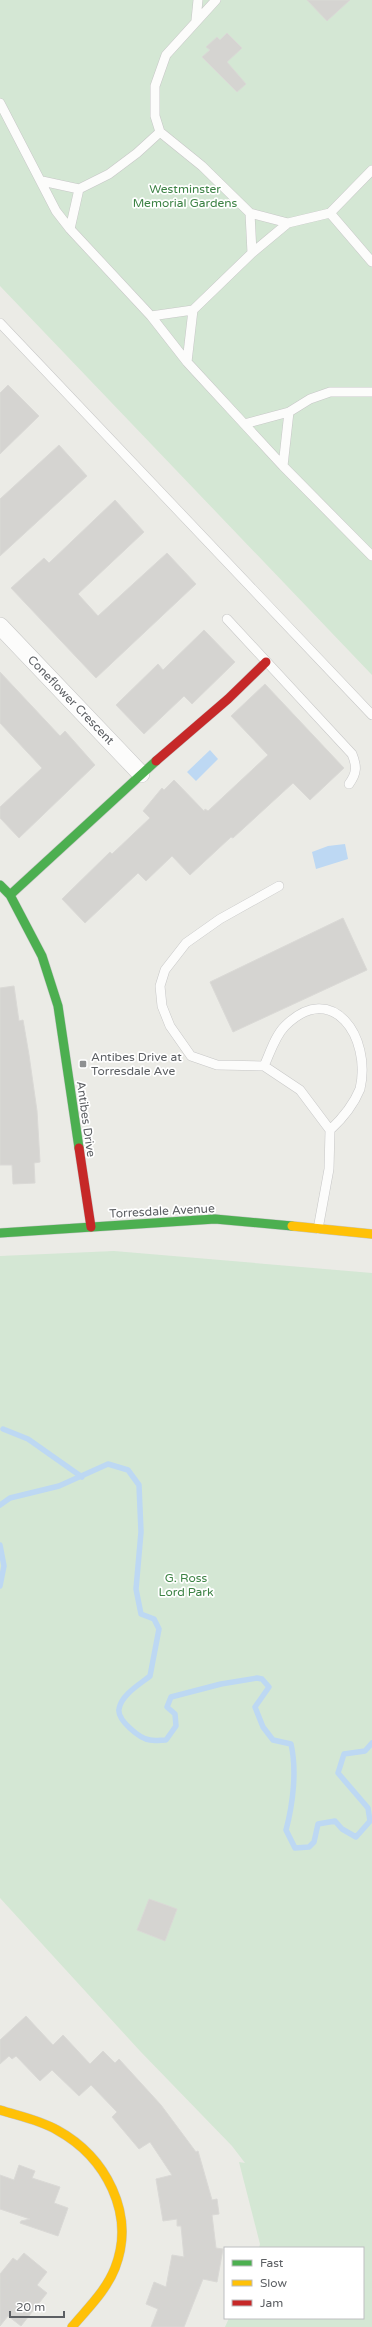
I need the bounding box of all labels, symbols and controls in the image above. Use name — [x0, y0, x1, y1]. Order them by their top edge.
park label: Westminster Memorial Gardens — [133, 182, 238, 210]
street label: Coneflower Crescent — [25, 653, 117, 748]
place label: Antibes Drive at Torresdale Ave — [91, 1050, 182, 1078]
marker: Antibes Drive at Torresdale Ave — [78, 1059, 88, 1069]
street label: Antibes Drive — [74, 1080, 98, 1158]
street label: Torresdale Avenue — [109, 1201, 215, 1221]
park label: G. Ross Lord Park — [159, 1571, 214, 1599]
legend — [224, 2247, 364, 2319]
text: Fast — [260, 2256, 284, 2270]
text: Slow — [260, 2276, 287, 2290]
scale bar — [10, 2293, 64, 2319]
text: Jam — [260, 2296, 283, 2310]
text: 20 m — [16, 2300, 45, 2314]

